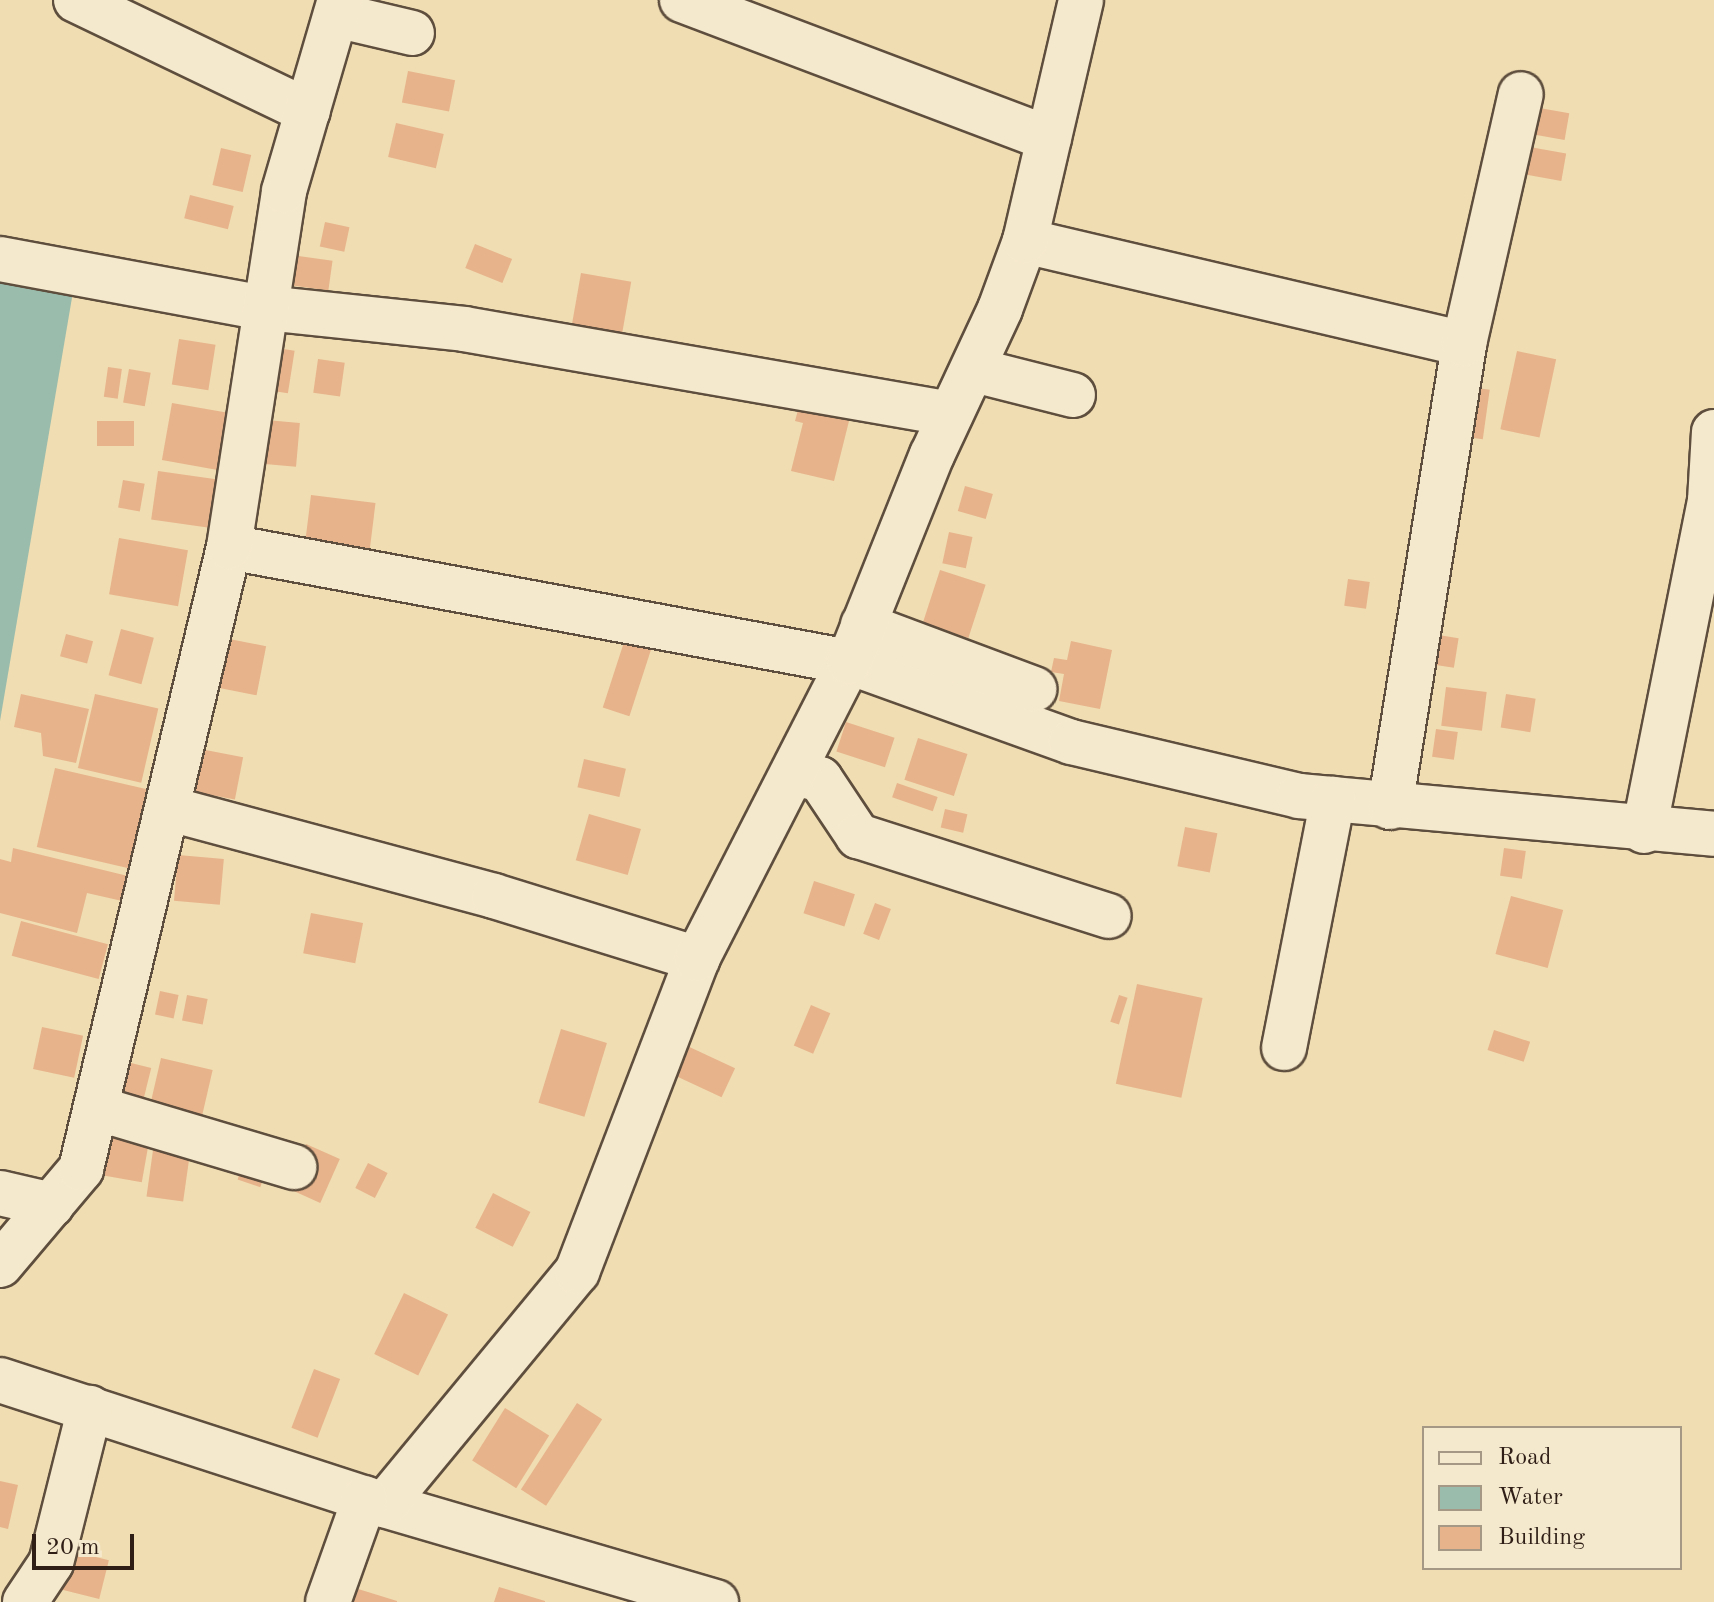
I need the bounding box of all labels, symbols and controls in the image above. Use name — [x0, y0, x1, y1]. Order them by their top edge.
legend — [1422, 1426, 1682, 1570]
text: Road — [1498, 1446, 1551, 1470]
text: Water — [1498, 1486, 1563, 1510]
scale bar — [36, 1518, 138, 1568]
text: Building — [1498, 1526, 1585, 1550]
text: 20 m — [46, 1536, 100, 1560]

